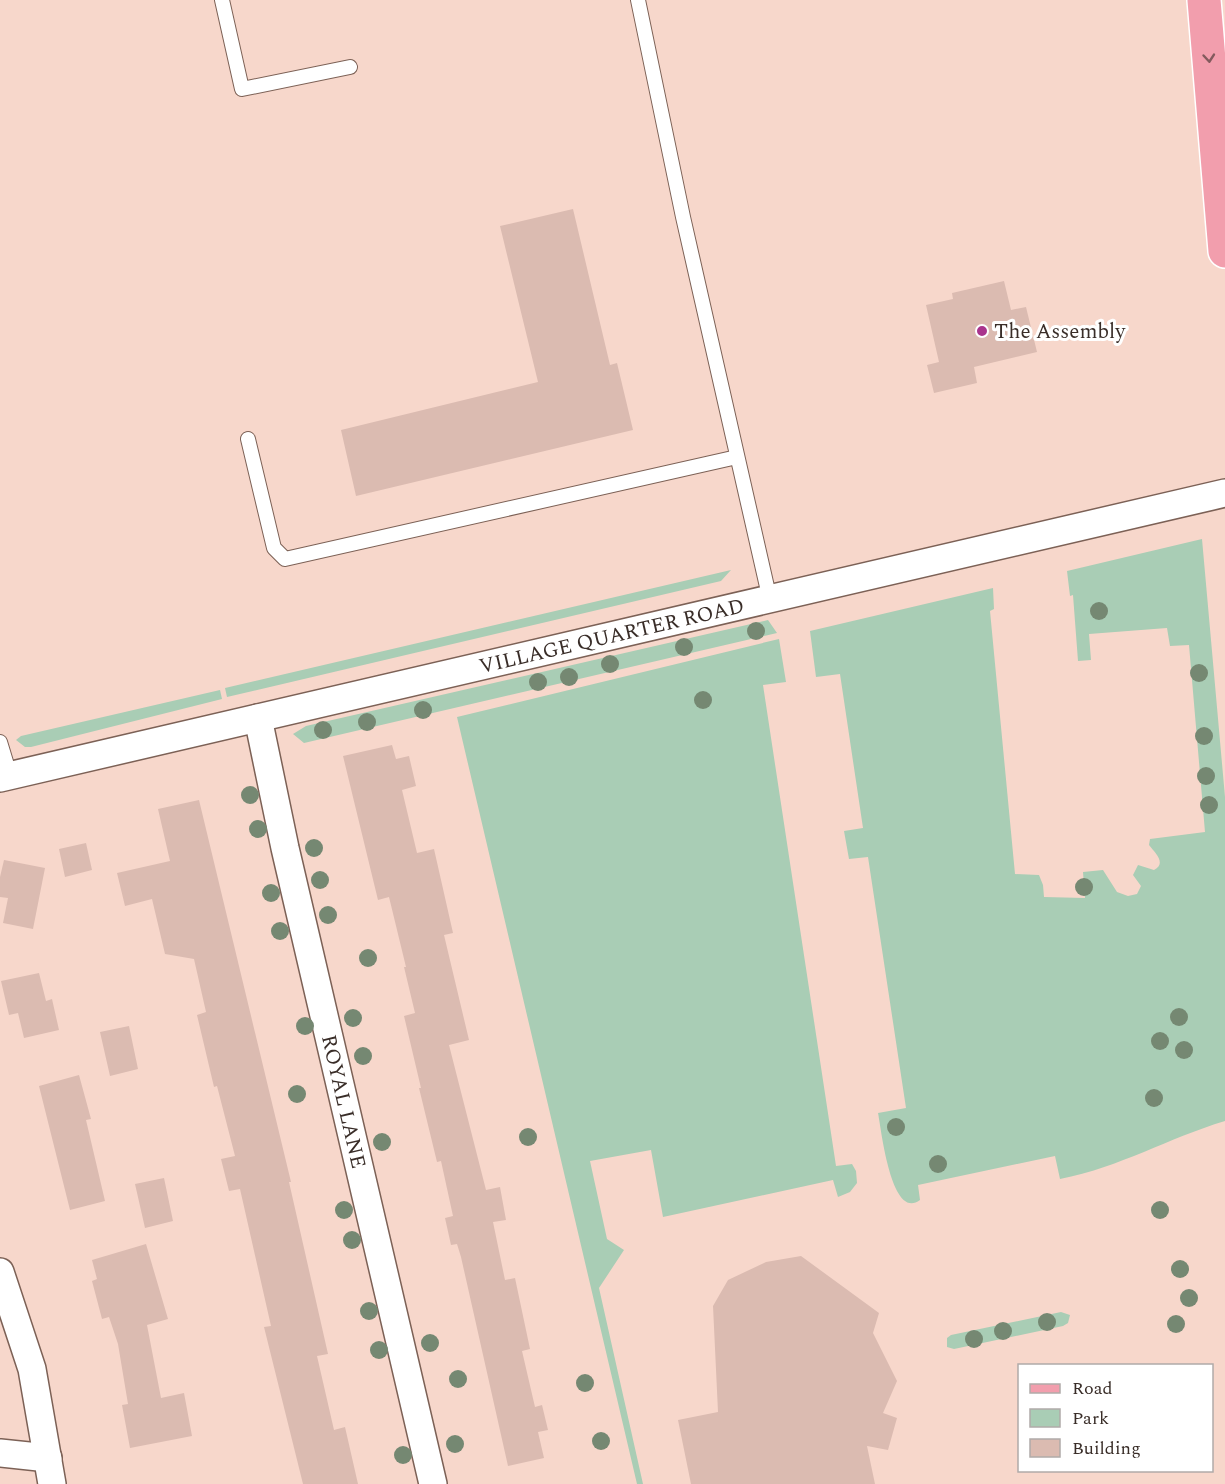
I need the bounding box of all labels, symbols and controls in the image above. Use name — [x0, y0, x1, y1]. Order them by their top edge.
one-way arrow — [1202, 54, 1215, 63]
place label: The Assembly — [994, 316, 1126, 348]
marker: The Assembly — [975, 324, 989, 338]
street label: VILLAGE QUARTER ROAD — [476, 590, 748, 683]
street label: ROYAL LANE — [312, 1032, 374, 1172]
legend — [1018, 1364, 1213, 1472]
text: Road — [1072, 1375, 1113, 1402]
text: Park — [1072, 1405, 1109, 1432]
text: Building — [1072, 1435, 1141, 1462]

